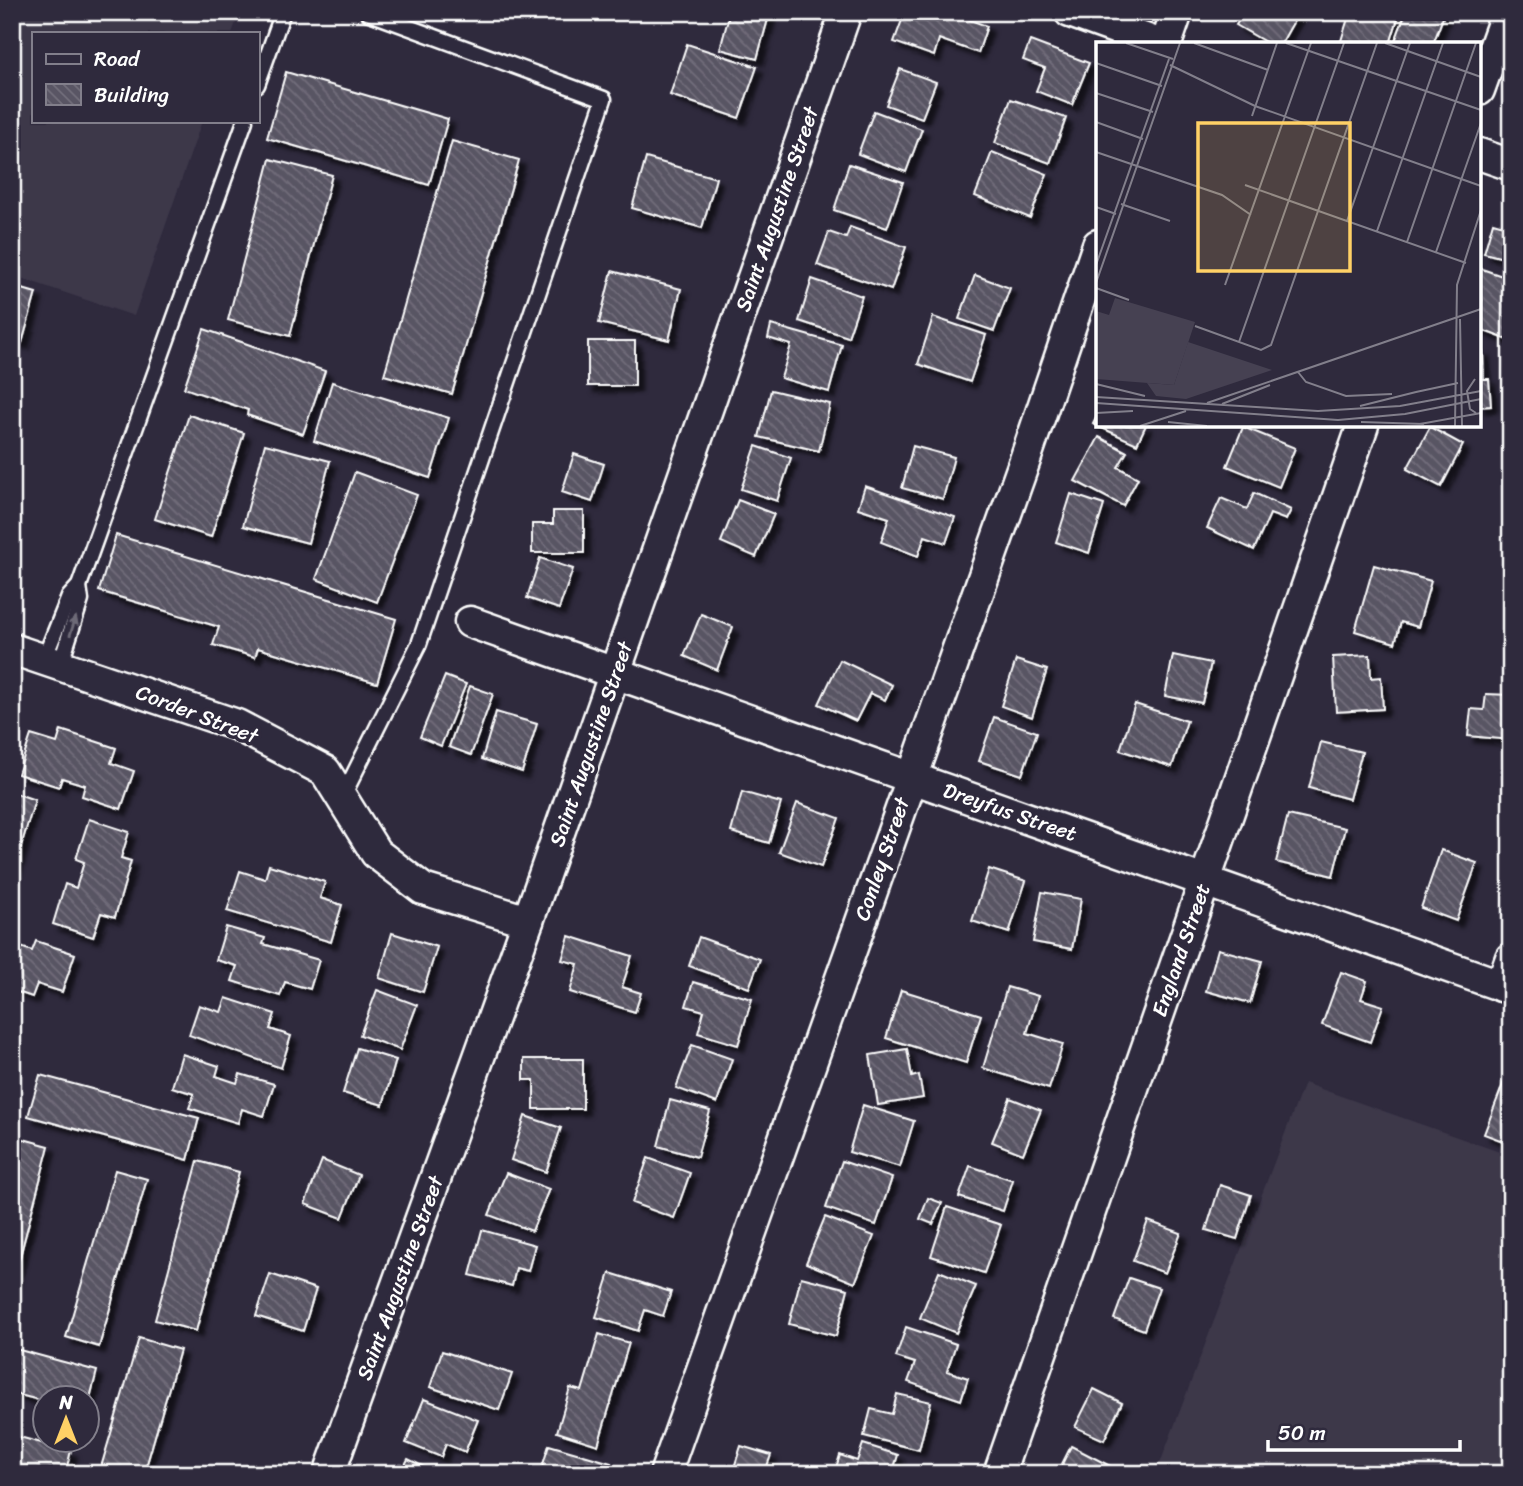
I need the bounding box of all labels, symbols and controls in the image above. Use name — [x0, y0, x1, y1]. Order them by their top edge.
legend — [32, 32, 259, 122]
text: Road — [94, 40, 141, 78]
inset map — [1096, 42, 1481, 427]
text: Building — [94, 76, 170, 114]
street label: Saint Augustine Street — [724, 100, 830, 317]
one-way arrow — [68, 615, 79, 636]
street label: Saint Augustine Street — [538, 635, 644, 852]
street label: Corder Street — [130, 673, 265, 755]
street label: Dreyfus Street — [938, 771, 1082, 853]
street label: Conley Street — [843, 791, 921, 926]
street label: England Street — [1140, 878, 1222, 1022]
street label: Saint Augustine Street — [345, 1169, 455, 1386]
north arrow — [32, 1384, 102, 1454]
text: N — [58, 1386, 73, 1419]
scale bar — [1268, 1409, 1460, 1453]
text: 50 m — [1278, 1414, 1326, 1452]

